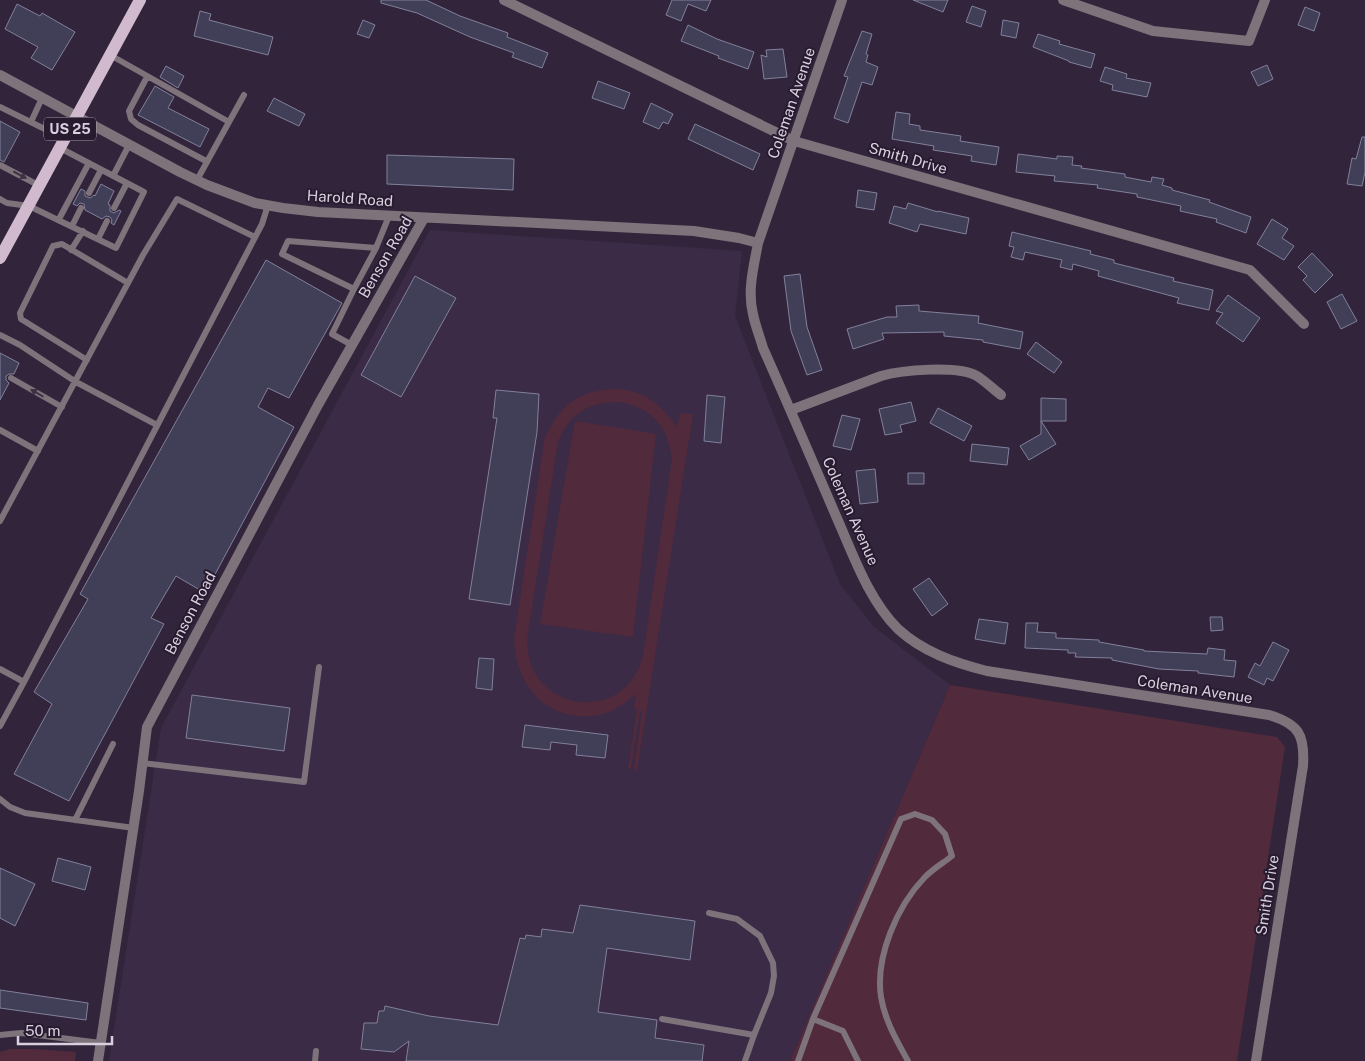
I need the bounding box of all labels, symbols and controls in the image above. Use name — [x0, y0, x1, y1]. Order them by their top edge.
street label: Coleman Avenue — [764, 45, 818, 161]
road number: US 25 — [44, 118, 96, 140]
street label: Smith Drive — [867, 139, 949, 177]
one-way arrow — [13, 171, 27, 179]
street label: Harold Road — [306, 187, 394, 209]
street label: Benson Road — [355, 213, 415, 301]
one-way arrow — [30, 388, 43, 397]
street label: Coleman Avenue — [820, 454, 882, 568]
street label: Benson Road — [161, 569, 219, 657]
street label: Coleman Avenue — [1136, 671, 1254, 707]
street label: Smith Drive — [1252, 854, 1282, 936]
scale bar — [18, 1014, 111, 1046]
text: 50 m — [25, 1022, 60, 1039]

